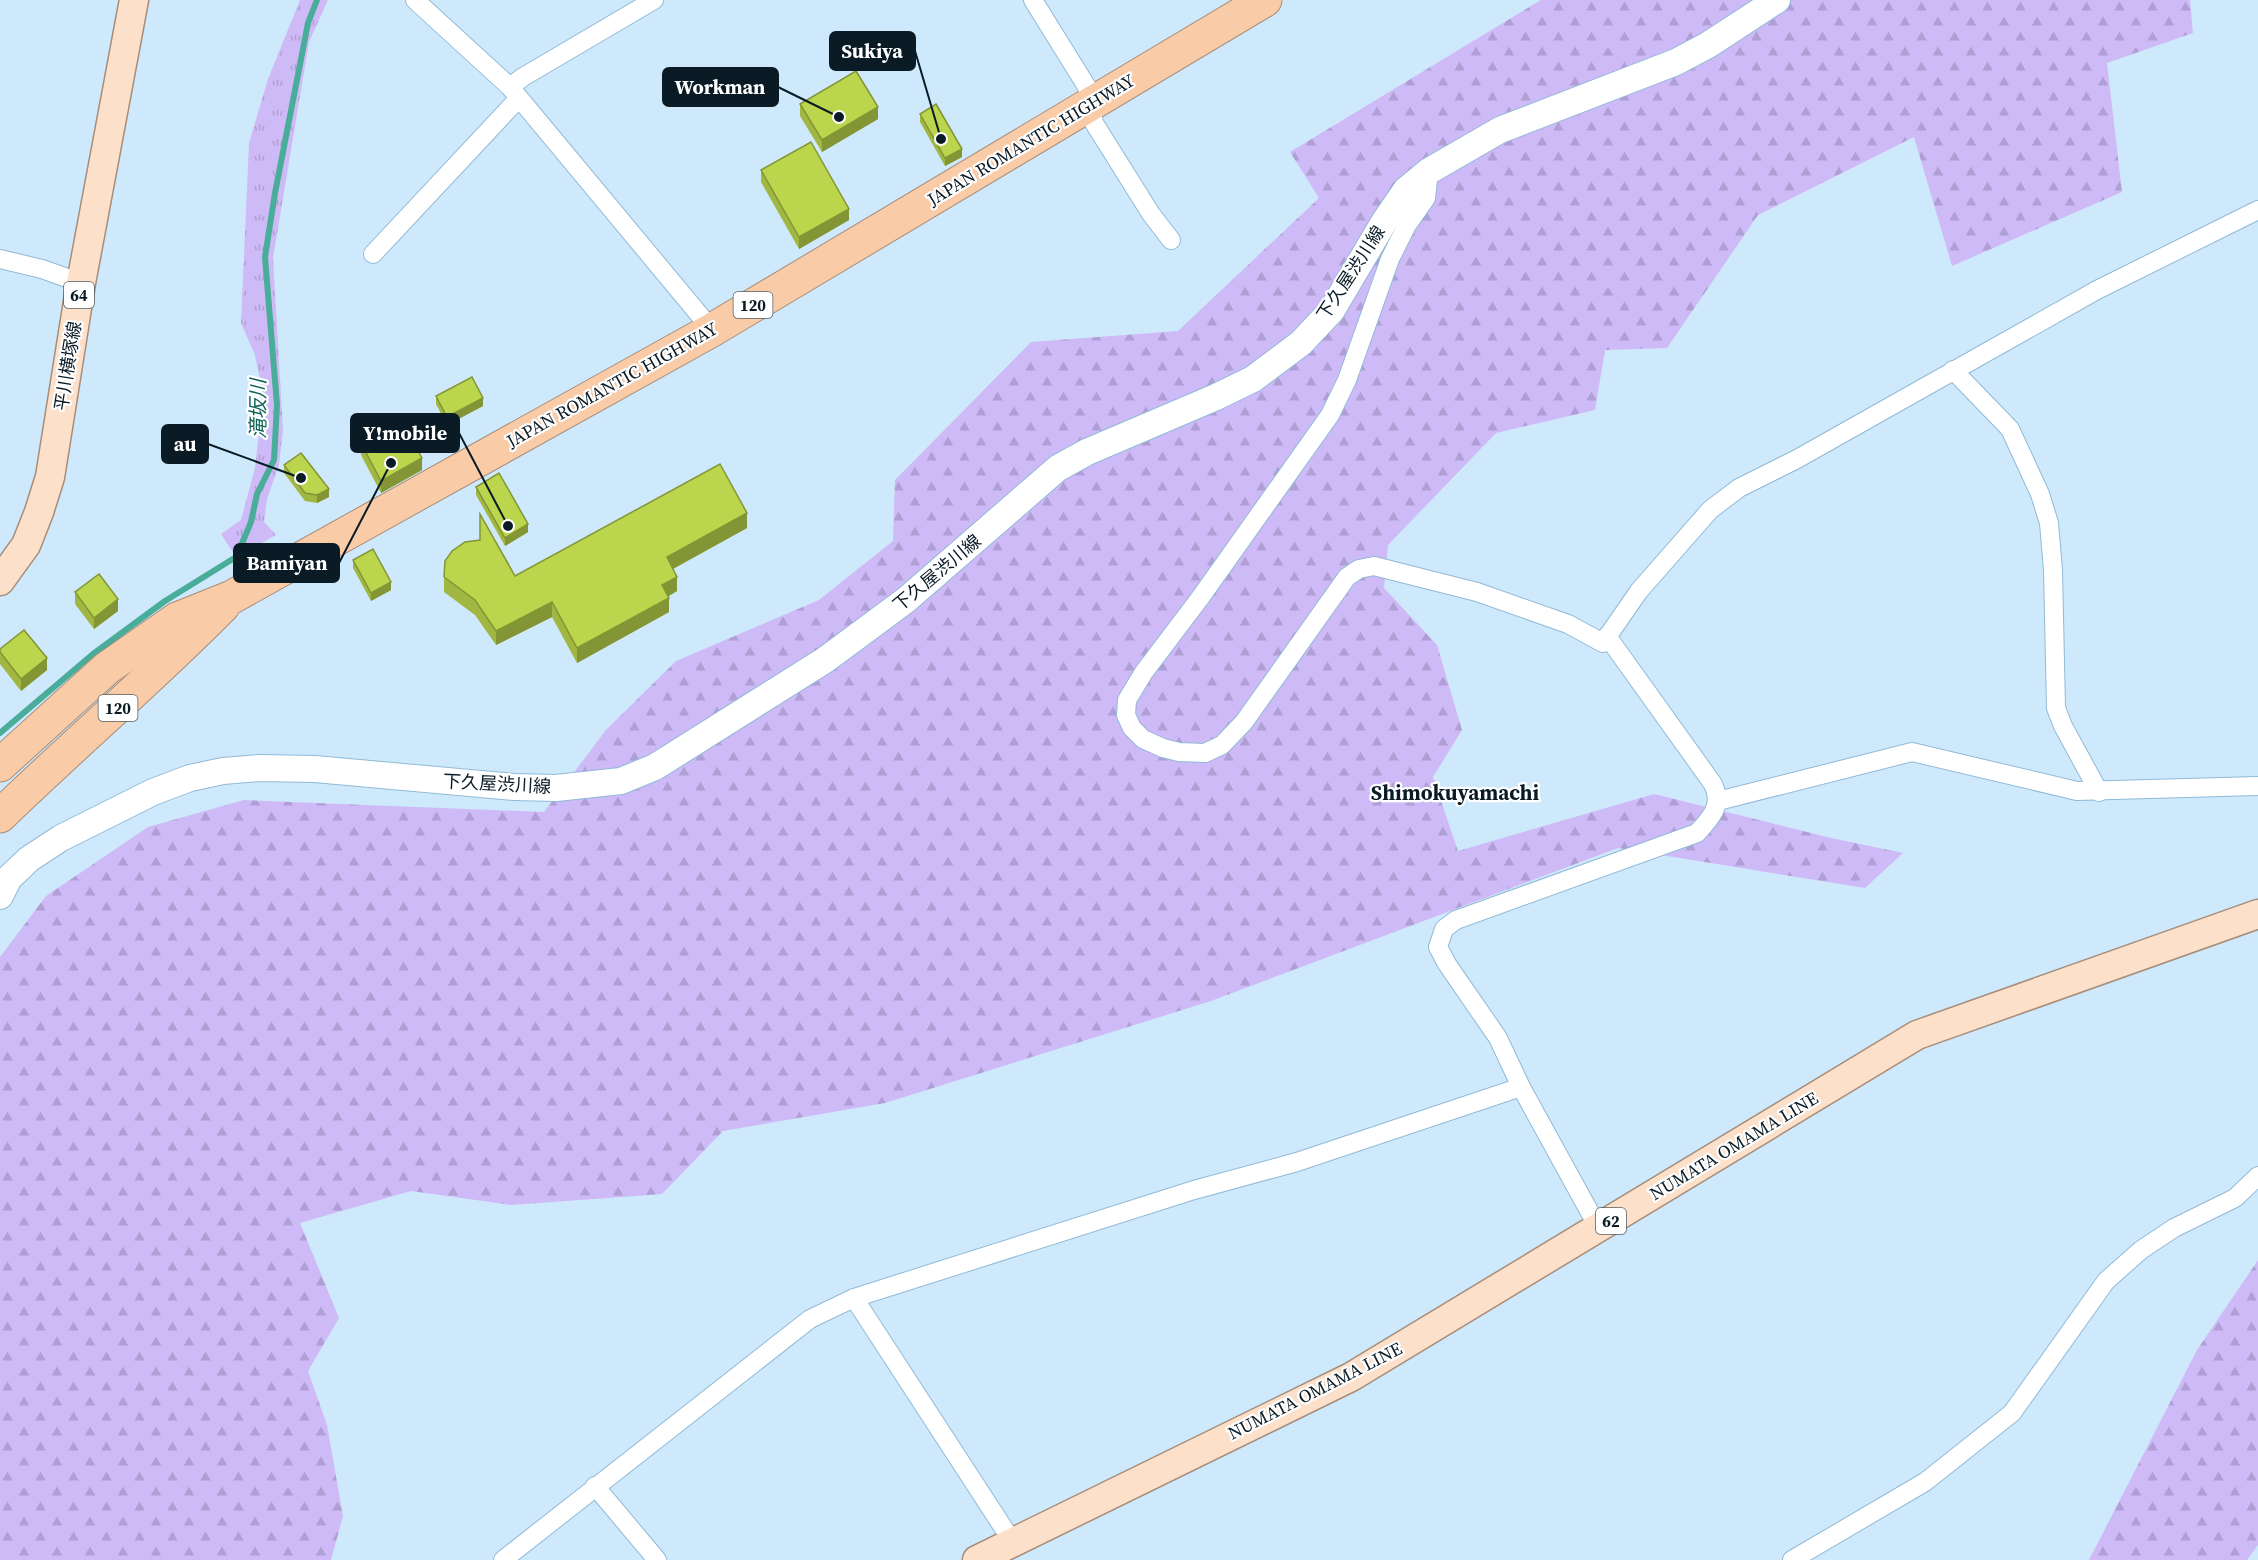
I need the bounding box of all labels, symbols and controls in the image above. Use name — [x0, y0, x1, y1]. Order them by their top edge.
callout: Sukiya — [830, 32, 915, 70]
text: Sukiya — [841, 37, 903, 65]
street label: JAPAN ROMANTIC HIGHWAY — [922, 67, 1140, 212]
callout: Workman — [663, 68, 778, 106]
text: Workman — [675, 73, 765, 101]
street label: 下久屋渋川線 — [1311, 221, 1390, 325]
road number: 64 — [64, 282, 94, 308]
road number: 120 — [734, 292, 772, 318]
street label: JAPAN ROMANTIC HIGHWAY — [501, 316, 722, 454]
street label: 平川横塚線 — [48, 320, 87, 412]
water label: 滝坂川 — [244, 377, 272, 439]
callout: Y!mobile — [351, 414, 459, 452]
text: Y!mobile — [363, 419, 447, 447]
callout: au — [162, 425, 208, 463]
text: au — [174, 430, 196, 458]
street label: 下久屋渋川線 — [887, 528, 986, 617]
callout: Bamiyan — [234, 544, 339, 582]
text: Bamiyan — [247, 549, 328, 577]
road number: 120 — [98, 695, 138, 721]
street label: 下久屋渋川線 — [442, 768, 552, 799]
district label: Shimokuyamachi — [1371, 778, 1540, 807]
street label: NUMATA OMAMA LINE — [1645, 1085, 1823, 1206]
road number: 62 — [1596, 1208, 1626, 1234]
street label: NUMATA OMAMA LINE — [1223, 1336, 1406, 1445]

